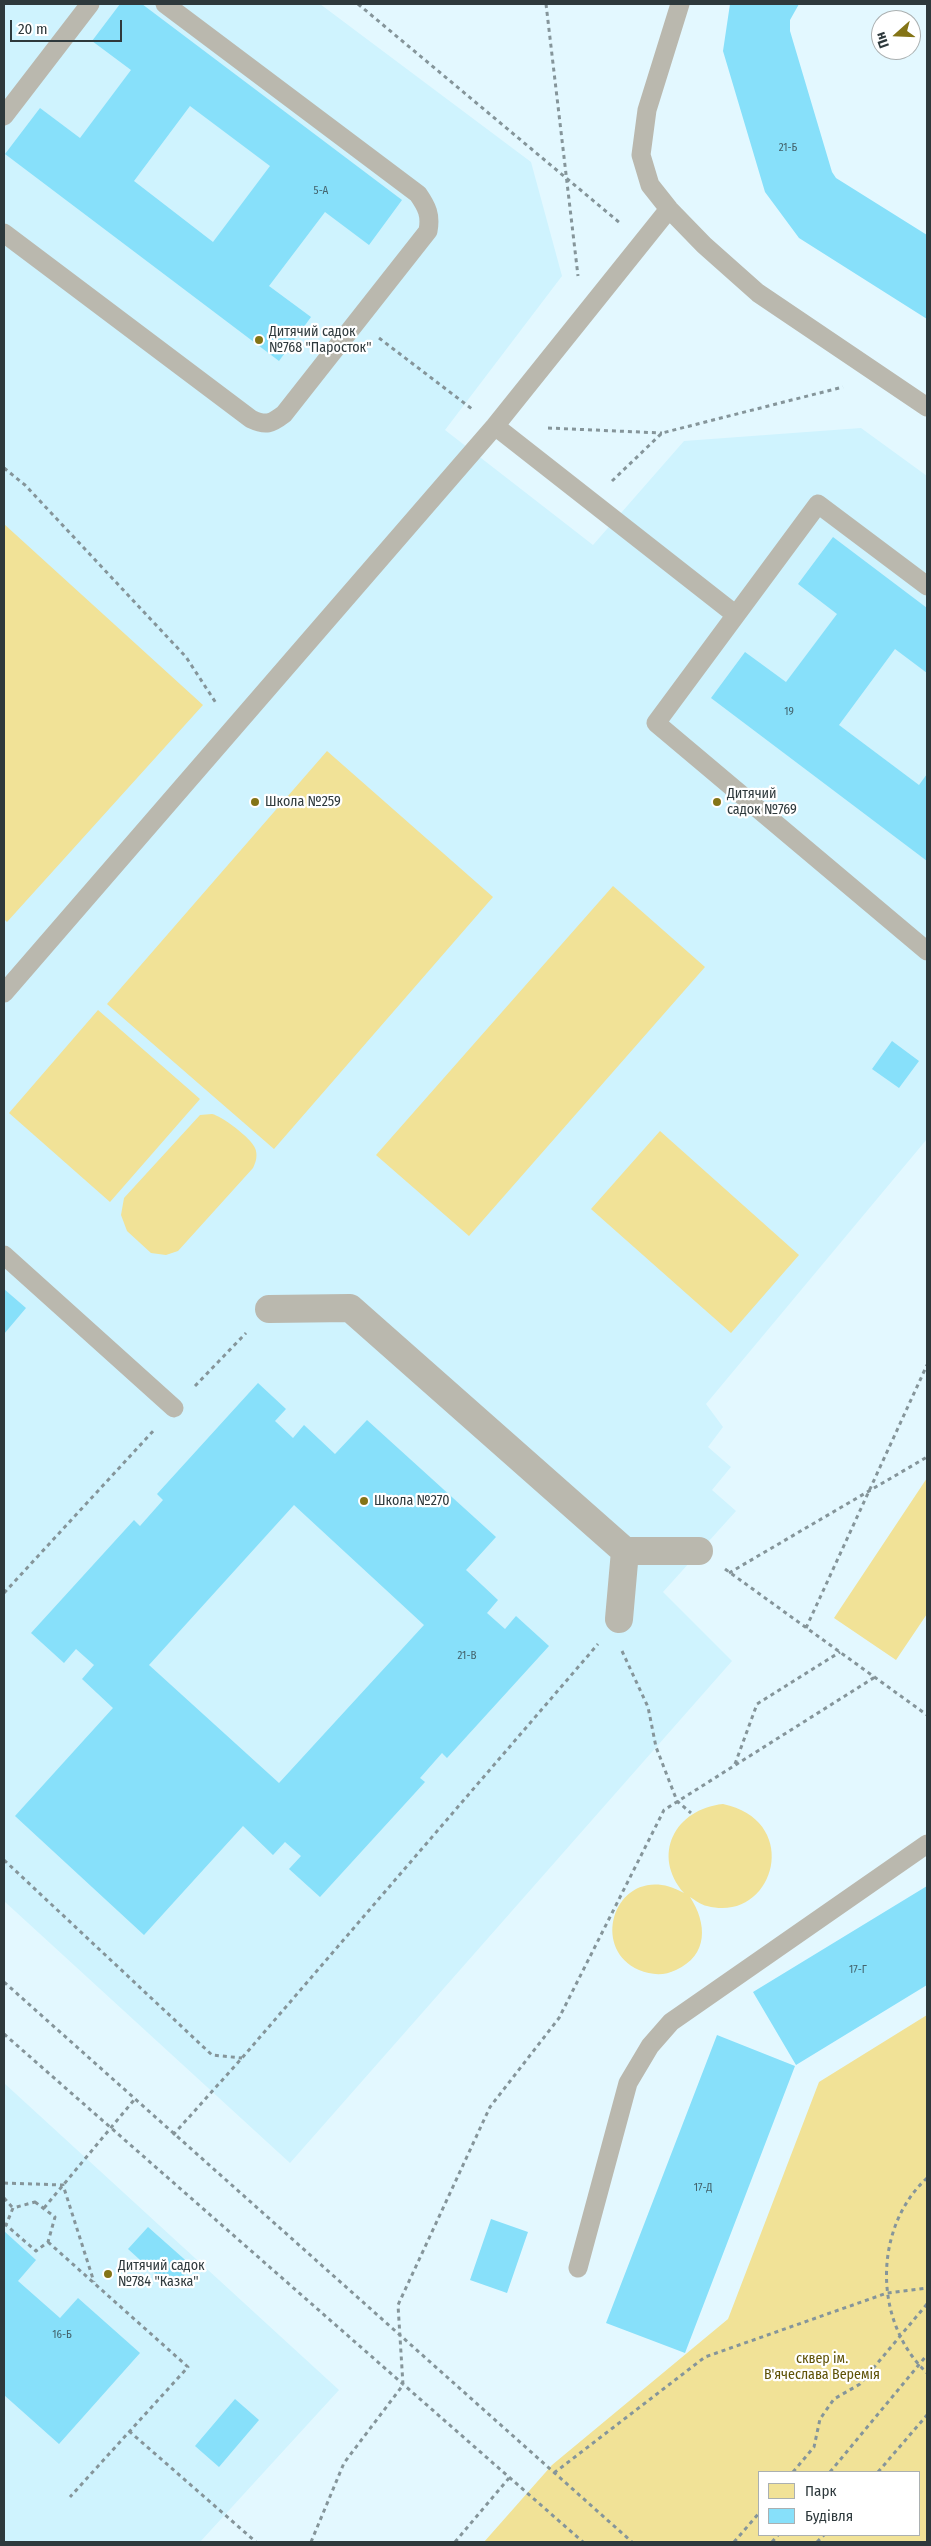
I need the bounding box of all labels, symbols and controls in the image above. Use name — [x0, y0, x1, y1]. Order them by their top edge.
scale bar — [12, 10, 125, 42]
north arrow — [871, 10, 921, 60]
text: 20 m — [18, 20, 48, 38]
text: Пн — [872, 30, 893, 50]
house number: 21-Б — [779, 141, 797, 155]
house number: 5-А — [314, 184, 328, 198]
place label: Дитячий садок №768 "Паросток" — [269, 324, 371, 357]
marker: Дитячий садок №768 "Паросток" — [253, 334, 265, 346]
house number: 19 — [784, 705, 794, 719]
place label: Дитячий садок №769 — [727, 786, 797, 819]
place label: Школа №259 — [265, 794, 341, 810]
marker: Школа №259 — [249, 796, 261, 808]
marker: Дитячий садок №769 — [711, 796, 723, 808]
place label: Школа №270 — [374, 1493, 450, 1509]
marker: Школа №270 — [358, 1495, 370, 1507]
house number: 21-В — [458, 1649, 476, 1663]
house number: 17-Г — [849, 1963, 867, 1977]
house number: 17-Д — [694, 2181, 712, 2195]
place label: Дитячий садок №784 "Казка" — [118, 2258, 205, 2290]
marker: Дитячий садок №784 "Казка" — [102, 2268, 114, 2280]
house number: 16-Б — [52, 2328, 72, 2342]
park label: сквер ім. В'ячеслава Веремія — [764, 2351, 880, 2384]
legend — [758, 2471, 921, 2536]
text: Парк — [805, 2482, 836, 2500]
text: Будівля — [805, 2507, 853, 2525]

